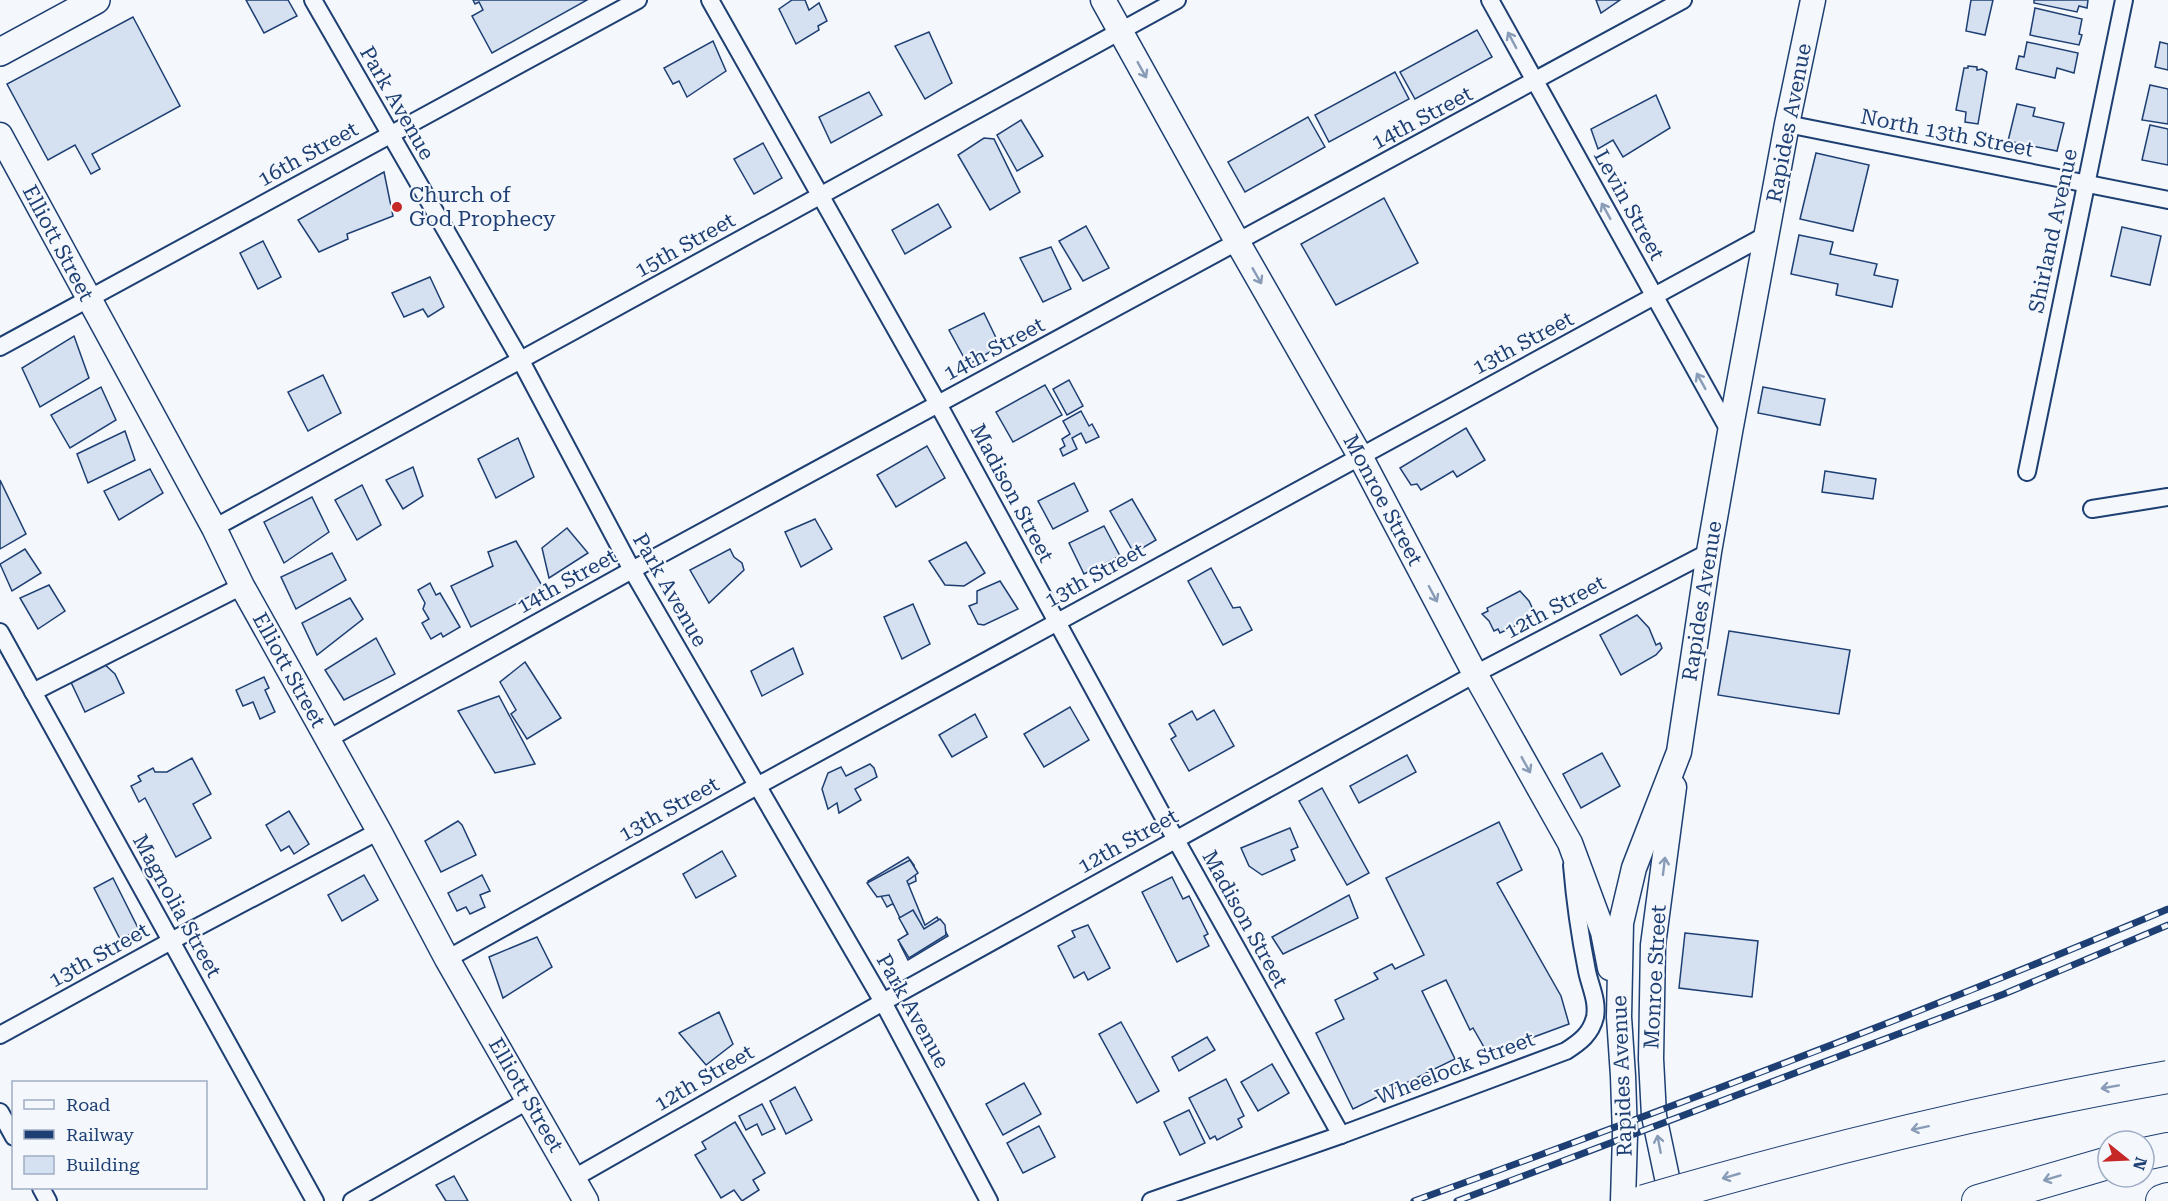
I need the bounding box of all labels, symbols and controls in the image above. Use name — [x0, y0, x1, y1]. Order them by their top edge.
one-way arrow — [1506, 32, 1517, 50]
street label: Rapides Avenue — [1762, 41, 1816, 205]
street label: Park Avenue — [355, 42, 439, 164]
one-way arrow — [1136, 61, 1148, 78]
street label: 14th Street — [1368, 81, 1477, 155]
street label: North 13th Street — [1859, 104, 2036, 162]
street label: 16th Street — [254, 117, 362, 191]
street label: Levin Street — [1589, 146, 1669, 264]
street label: Shirland Avenue — [2024, 147, 2082, 315]
street label: Elliott Street — [17, 181, 99, 305]
place label: Church of God Prophecy — [409, 183, 556, 231]
marker: Church of God Prophecy — [390, 200, 404, 214]
one-way arrow — [1600, 203, 1612, 220]
street label: 15th Street — [631, 208, 739, 282]
one-way arrow — [1251, 267, 1263, 284]
street label: 13th Street — [1469, 306, 1578, 380]
street label: 14th Street — [940, 312, 1049, 386]
one-way arrow — [1695, 373, 1707, 390]
street label: Madison Street — [965, 420, 1059, 566]
street label: Monroe Street — [1338, 431, 1428, 570]
street label: Rapides Avenue — [1677, 519, 1727, 683]
street label: Park Avenue — [628, 529, 712, 651]
street label: 13th Street — [1041, 538, 1149, 612]
street label: 14th Street — [513, 544, 621, 618]
street label: 12th Street — [1501, 570, 1610, 644]
one-way arrow — [1427, 585, 1439, 602]
street label: Elliott Street — [248, 608, 330, 732]
one-way arrow — [1520, 756, 1532, 773]
street label: 13th Street — [615, 772, 723, 846]
street label: 12th Street — [1074, 804, 1182, 878]
street label: Magnolia Street — [128, 830, 226, 982]
street label: Madison Street — [1197, 846, 1293, 992]
one-way arrow — [1659, 857, 1670, 877]
street label: Monroe Street — [1639, 904, 1671, 1050]
street label: 13th Street — [45, 918, 153, 992]
street label: Park Avenue — [872, 950, 954, 1072]
street label: Rapides Avenue — [1607, 995, 1637, 1157]
street label: Wheelock Street — [1372, 1027, 1538, 1109]
street label: Elliott Street — [484, 1034, 568, 1156]
street label: 12th Street — [650, 1040, 758, 1116]
legend — [12, 1081, 207, 1189]
one-way arrow — [2101, 1082, 2121, 1093]
text: Road — [66, 1094, 111, 1115]
one-way arrow — [1910, 1123, 1930, 1134]
text: Railway — [66, 1124, 134, 1145]
north arrow — [2096, 1129, 2156, 1189]
one-way arrow — [1653, 1135, 1664, 1154]
text: Building — [66, 1154, 140, 1175]
text: N — [2129, 1155, 2151, 1172]
one-way arrow — [1722, 1171, 1741, 1182]
one-way arrow — [2043, 1173, 2062, 1184]

